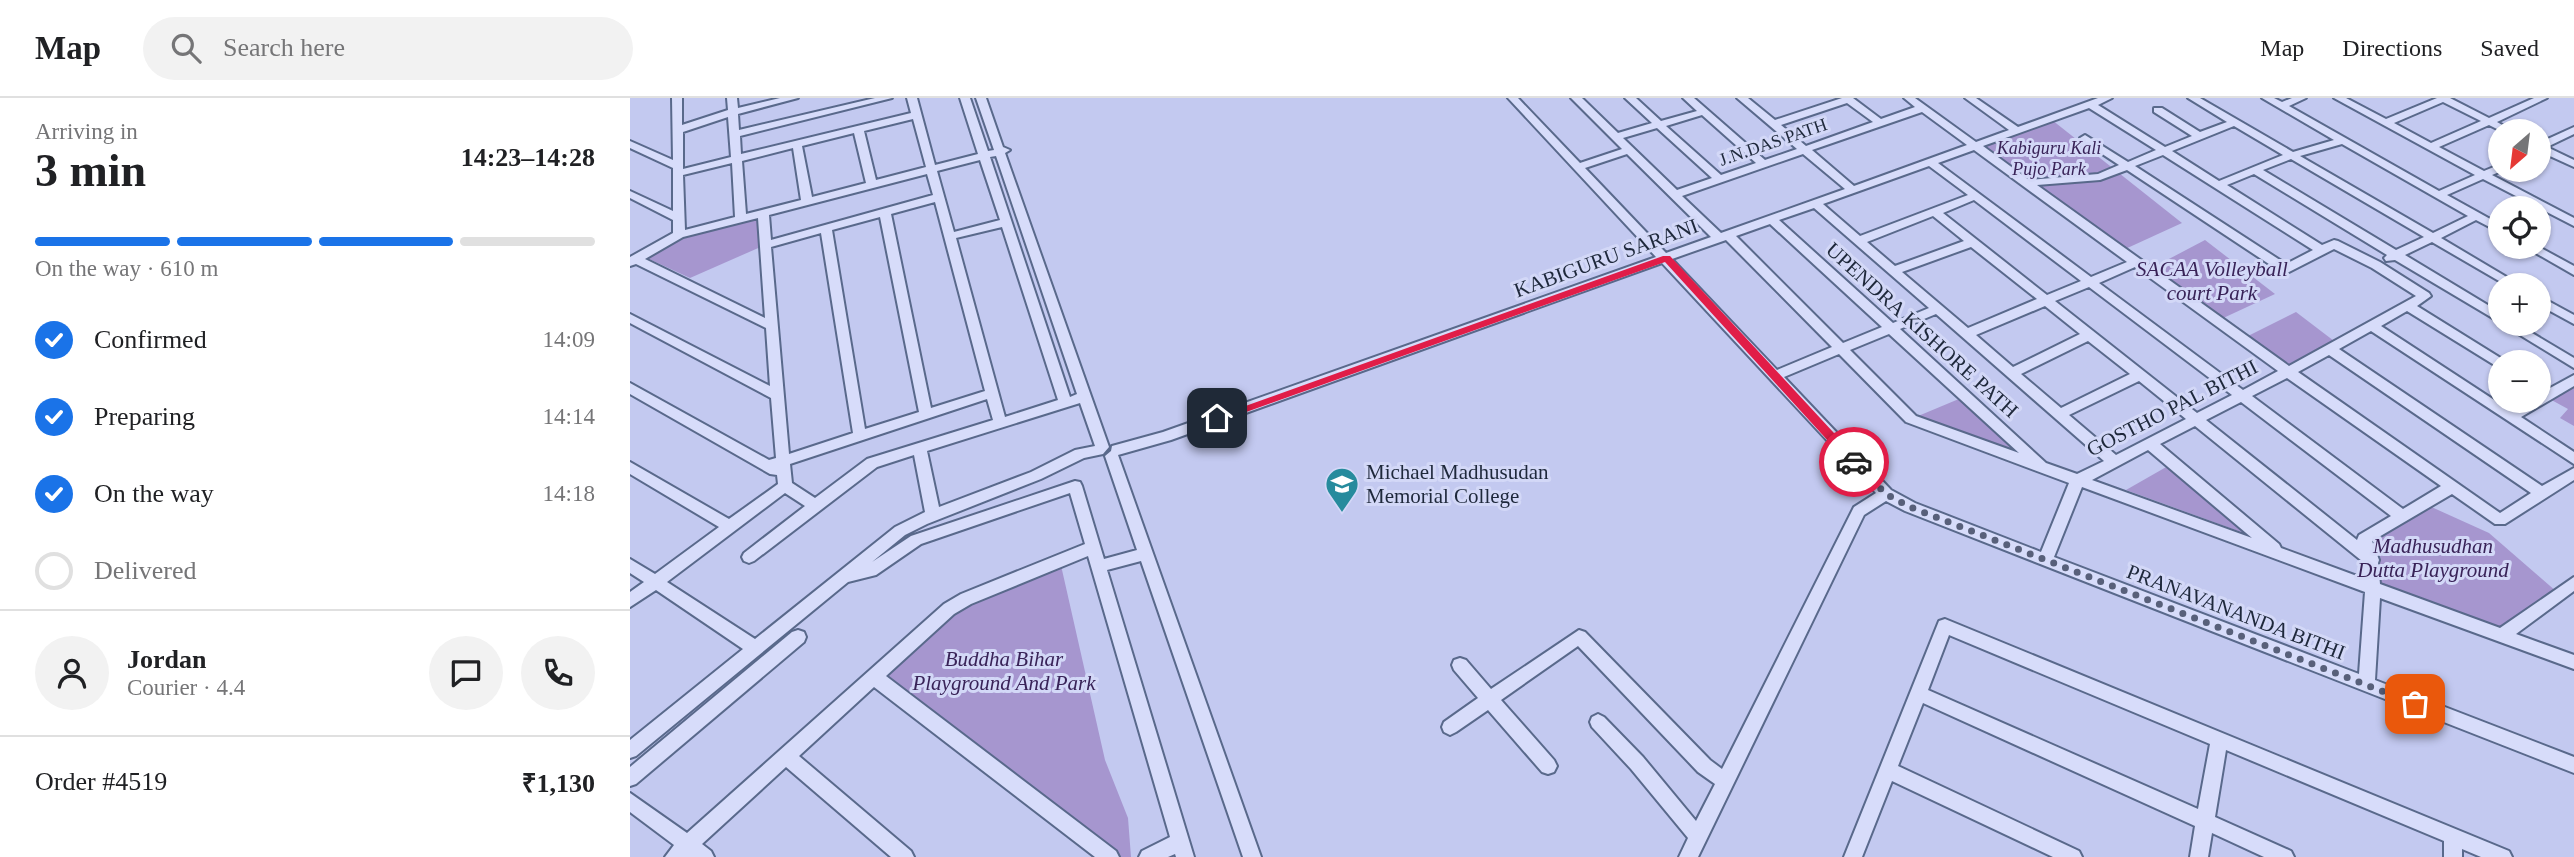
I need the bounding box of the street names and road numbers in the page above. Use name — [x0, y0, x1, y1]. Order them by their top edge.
street label: J.N.DAS PATH — [1716, 114, 1830, 170]
street label: KABIGURU SARANI — [1511, 214, 1701, 302]
street label: UPENDRA KISHORE PATH — [1821, 237, 2023, 423]
street label: GOSTHO PAL BITHI — [2083, 354, 2261, 462]
street label: PRANAVANANDA BITHI — [2123, 559, 2349, 665]

